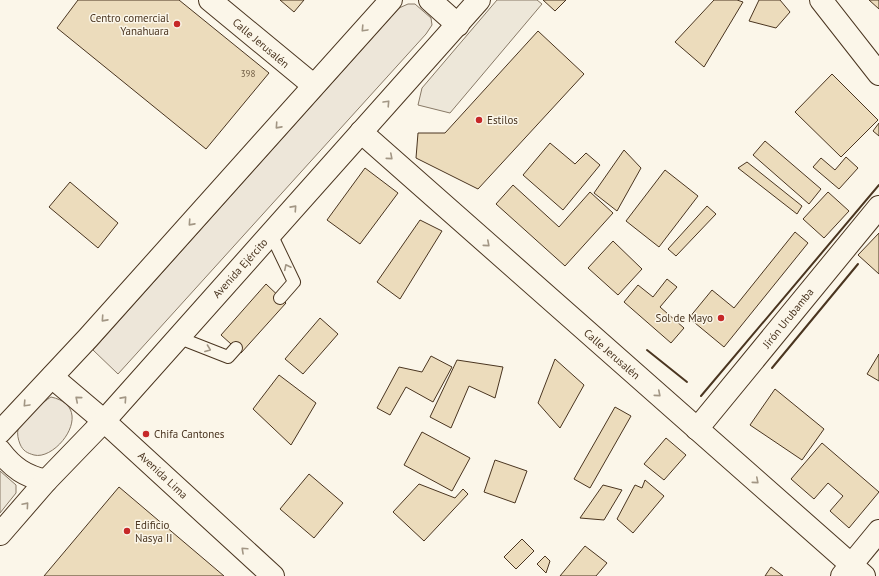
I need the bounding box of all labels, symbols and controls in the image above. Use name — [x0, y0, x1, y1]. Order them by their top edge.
place label: Centro comercial Yanahuara — [90, 11, 170, 38]
street label: Calle Jerusalén — [230, 15, 292, 71]
marker: Centro comercial Yanahuara — [172, 19, 182, 29]
one-way arrow — [362, 24, 369, 32]
house number: 398 — [241, 68, 255, 79]
one-way arrow — [382, 100, 390, 108]
place label: Estilos — [487, 113, 518, 127]
marker: Estilos — [474, 115, 484, 125]
one-way arrow — [276, 121, 283, 129]
one-way arrow — [385, 153, 393, 160]
one-way arrow — [289, 205, 297, 213]
one-way arrow — [189, 218, 196, 226]
street label: Avenida Ejército — [209, 235, 271, 301]
one-way arrow — [483, 239, 490, 246]
one-way arrow — [284, 264, 292, 272]
street label: Jirón Urubamba — [759, 285, 817, 352]
place label: Sol de Mayo — [656, 311, 713, 325]
marker: Sol de Mayo — [716, 313, 726, 323]
one-way arrow — [102, 315, 109, 322]
street label: Calle Jerusalén — [581, 326, 643, 382]
one-way arrow — [203, 344, 211, 352]
one-way arrow — [653, 390, 661, 397]
one-way arrow — [76, 396, 83, 403]
one-way arrow — [119, 396, 126, 404]
one-way arrow — [24, 400, 31, 407]
place label: Chifa Cantones — [154, 427, 225, 441]
marker: Chifa Cantones — [141, 429, 151, 439]
street label: Avenida Lima — [135, 448, 191, 502]
one-way arrow — [751, 476, 758, 483]
one-way arrow — [21, 502, 28, 509]
place label: Edificio Nasya II — [135, 518, 172, 545]
marker: Edificio Nasya II — [122, 526, 132, 536]
one-way arrow — [241, 547, 249, 554]

